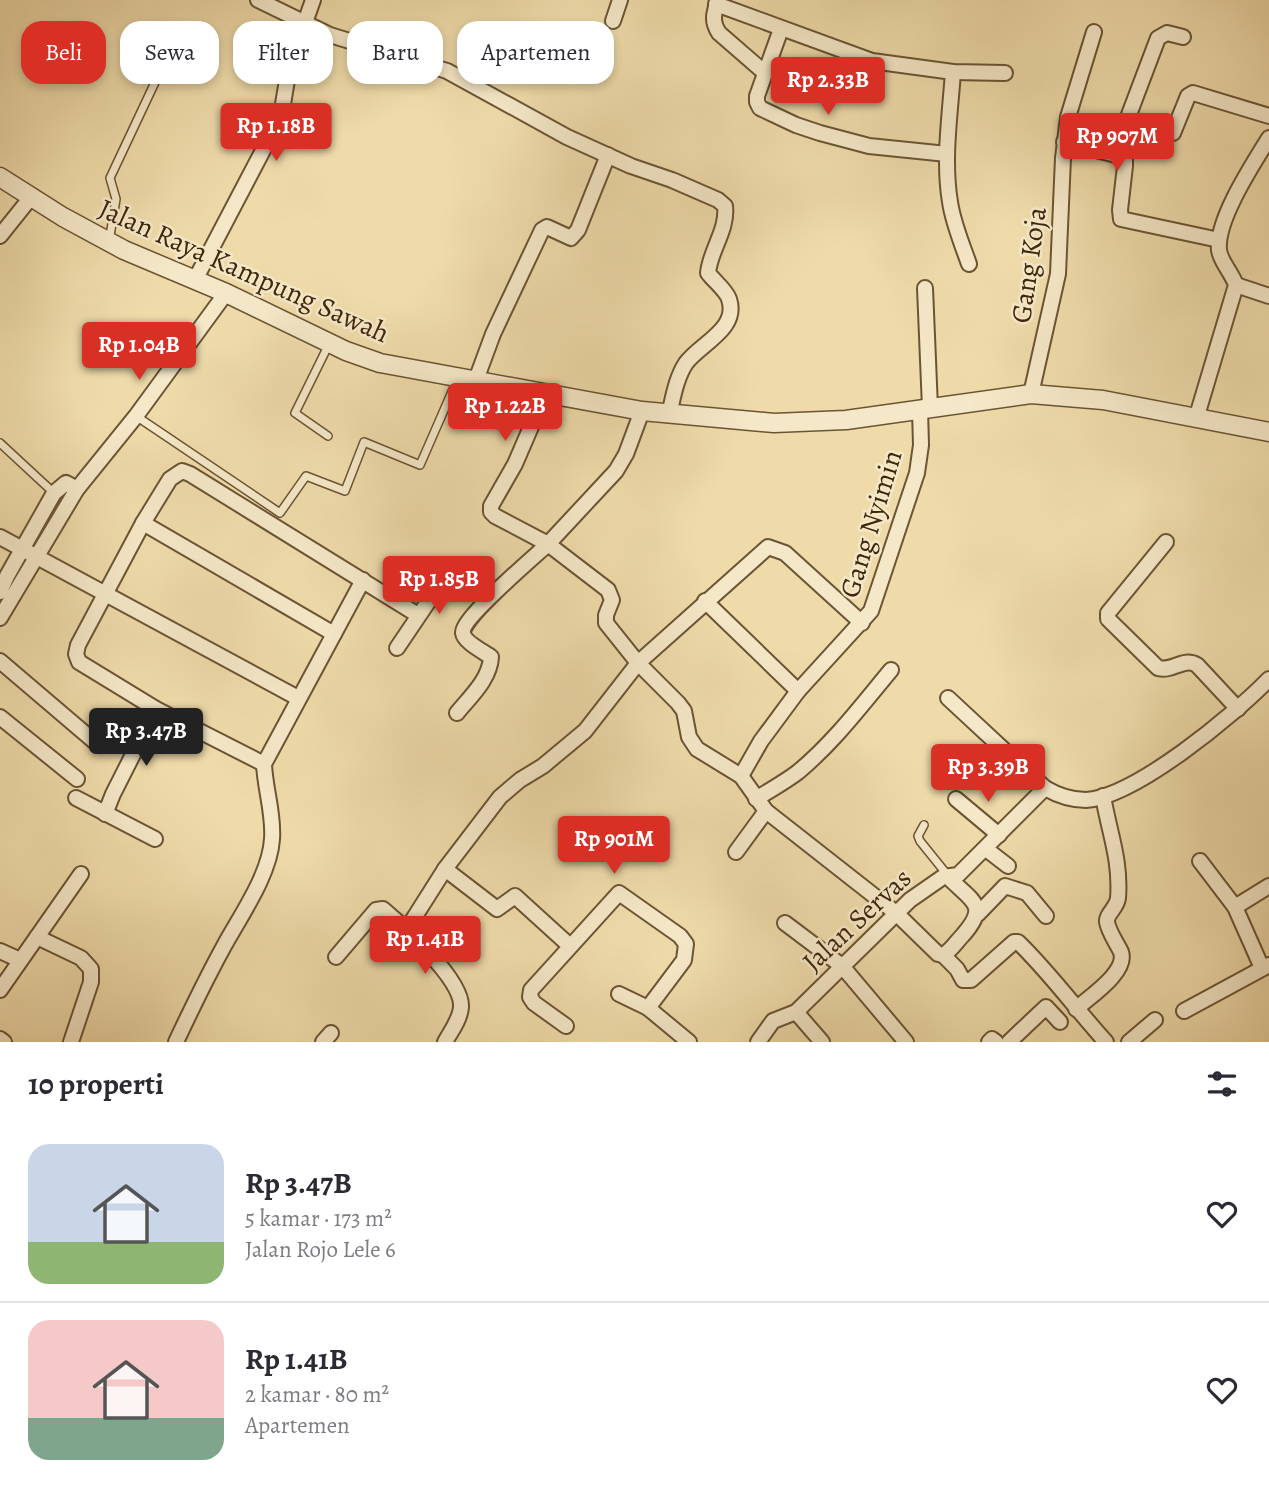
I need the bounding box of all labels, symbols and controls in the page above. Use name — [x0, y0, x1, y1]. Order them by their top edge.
chip: Beli — [21, 21, 106, 84]
chip: Sewa — [120, 21, 219, 84]
chip: Filter — [233, 21, 333, 84]
chip: Baru — [347, 21, 443, 84]
chip: Apartemen — [457, 21, 614, 84]
pin: Rp 2.33B — [756, 58, 900, 117]
text: Rp 2.33B — [787, 64, 869, 95]
pin: Rp 1.18B — [204, 104, 348, 163]
text: Rp 1.18B — [237, 110, 315, 141]
pin: Rp 907M — [1052, 114, 1182, 173]
text: Rp 907M — [1076, 120, 1158, 151]
street label: Jalan Raya Kampung Sawah — [93, 190, 395, 352]
street label: Gang Koja — [1002, 204, 1056, 326]
pin: Rp 1.04B — [67, 322, 211, 382]
text: Rp 1.04B — [98, 329, 180, 360]
pin: Rp 1.22B — [433, 384, 577, 443]
text: Rp 1.22B — [464, 390, 546, 421]
street label: Gang Nyimin — [831, 445, 911, 603]
pin: Rp 1.85B — [367, 556, 511, 616]
text: Rp 1.85B — [399, 563, 479, 594]
pin: Rp 3.47B — [74, 708, 218, 768]
text: Rp 3.47B — [105, 715, 187, 746]
pin: Rp 3.39B — [916, 744, 1060, 804]
text: Rp 3.39B — [947, 751, 1029, 782]
pin: Rp 901M — [549, 816, 679, 876]
text: Rp 901M — [574, 823, 654, 854]
street label: Jalan Servas — [794, 860, 920, 980]
pin: Rp 1.41B — [353, 916, 497, 976]
text: Rp 1.41B — [386, 923, 464, 954]
text: 10 properti — [28, 1064, 164, 1104]
icon: filters — [1203, 1065, 1241, 1103]
text: Rp 3.47B — [245, 1163, 352, 1203]
icon: home — [84, 1172, 168, 1256]
icon: heart — [1203, 1195, 1241, 1233]
text: 5 kamar · 173 m² — [245, 1203, 392, 1234]
text: Jalan Rojo Lele 6 — [245, 1234, 396, 1265]
text: Rp 1.41B — [245, 1339, 348, 1379]
icon: home — [84, 1348, 168, 1432]
icon: heart — [1203, 1371, 1241, 1409]
text: 2 kamar · 80 m² — [245, 1379, 389, 1410]
text: Apartemen — [245, 1410, 350, 1441]

